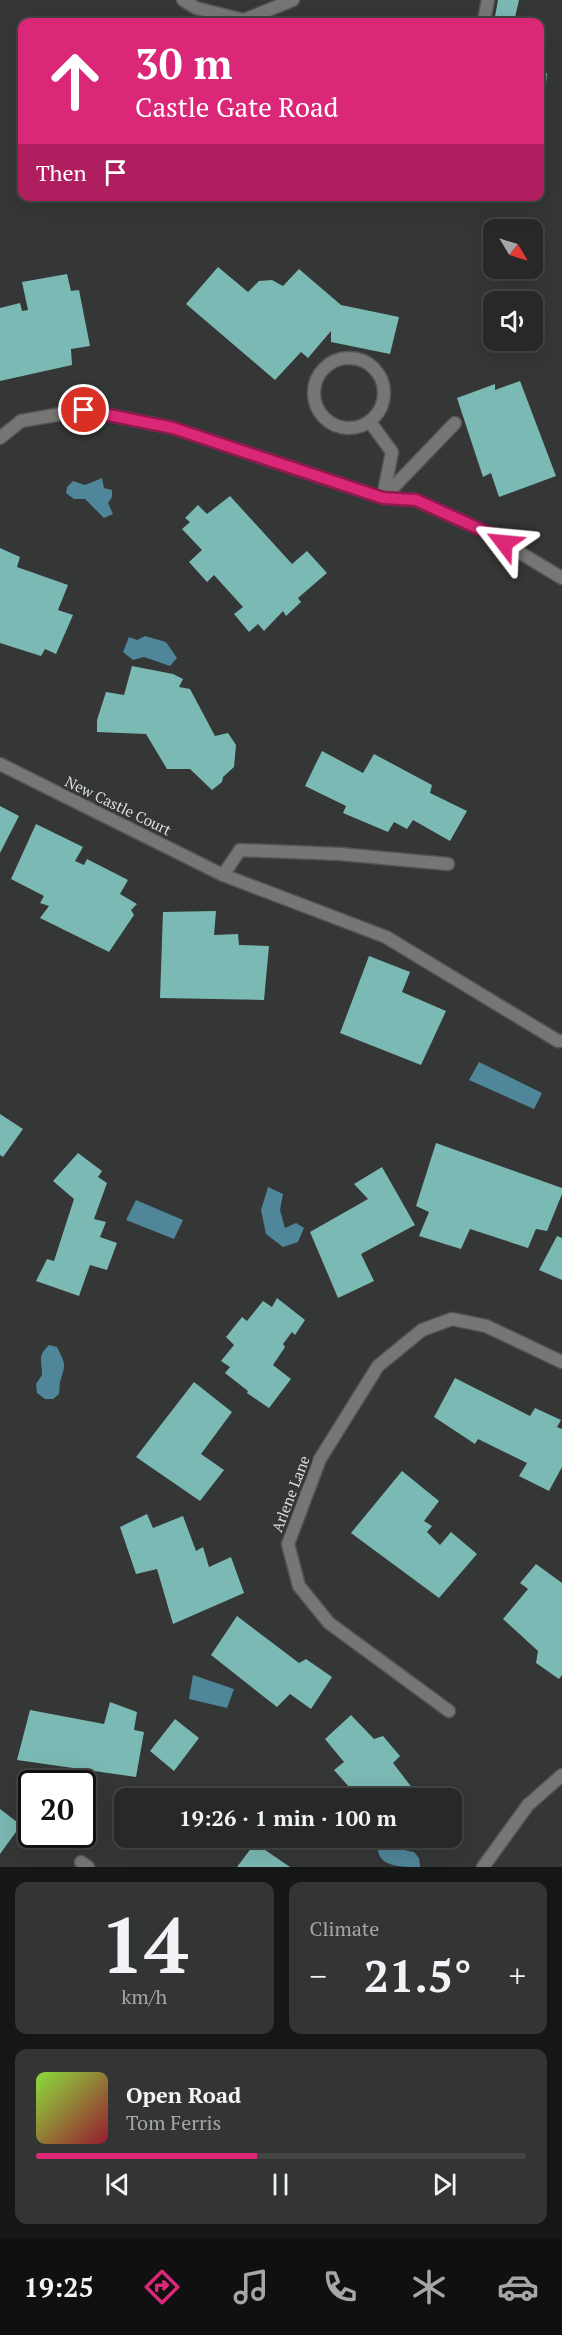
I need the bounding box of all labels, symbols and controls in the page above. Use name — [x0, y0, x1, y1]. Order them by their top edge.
text: 30 m — [135, 35, 233, 91]
icon: ahead — [36, 42, 114, 120]
text: Castle Gate Road — [135, 89, 339, 125]
icon: arrive — [99, 156, 132, 189]
text: Then — [36, 158, 87, 187]
north arrow — [483, 219, 543, 279]
map controls — [483, 219, 543, 351]
button: sound — [483, 291, 543, 351]
pin — [58, 384, 109, 435]
icon: arrive — [67, 393, 100, 426]
position arrow — [472, 511, 536, 575]
street label: New Castle Court — [62, 771, 175, 840]
street label: Arlene Lane — [266, 1453, 314, 1535]
speed limit sign: 20 — [18, 1770, 96, 1848]
text: 19:26 · 1 min · 100 m — [179, 1803, 397, 1832]
text: 14 — [100, 1892, 188, 1995]
text: Climate — [310, 1915, 379, 1942]
text: 21.5° — [364, 1945, 472, 2005]
text: − — [310, 1954, 327, 1997]
text: + — [508, 1954, 526, 1997]
text: km/h — [121, 1983, 167, 2010]
text: Open Road — [126, 2080, 241, 2109]
text: Tom Ferris — [126, 2109, 221, 2136]
icon: previous — [101, 2168, 134, 2201]
icon: pause — [264, 2168, 297, 2201]
icon: next — [428, 2168, 461, 2201]
icon: directions — [141, 2266, 183, 2308]
icon: music — [230, 2266, 272, 2308]
icon: phone — [319, 2266, 361, 2308]
icon: climate — [408, 2266, 450, 2308]
icon: car — [497, 2266, 539, 2308]
text: 19:25 — [23, 2269, 94, 2305]

